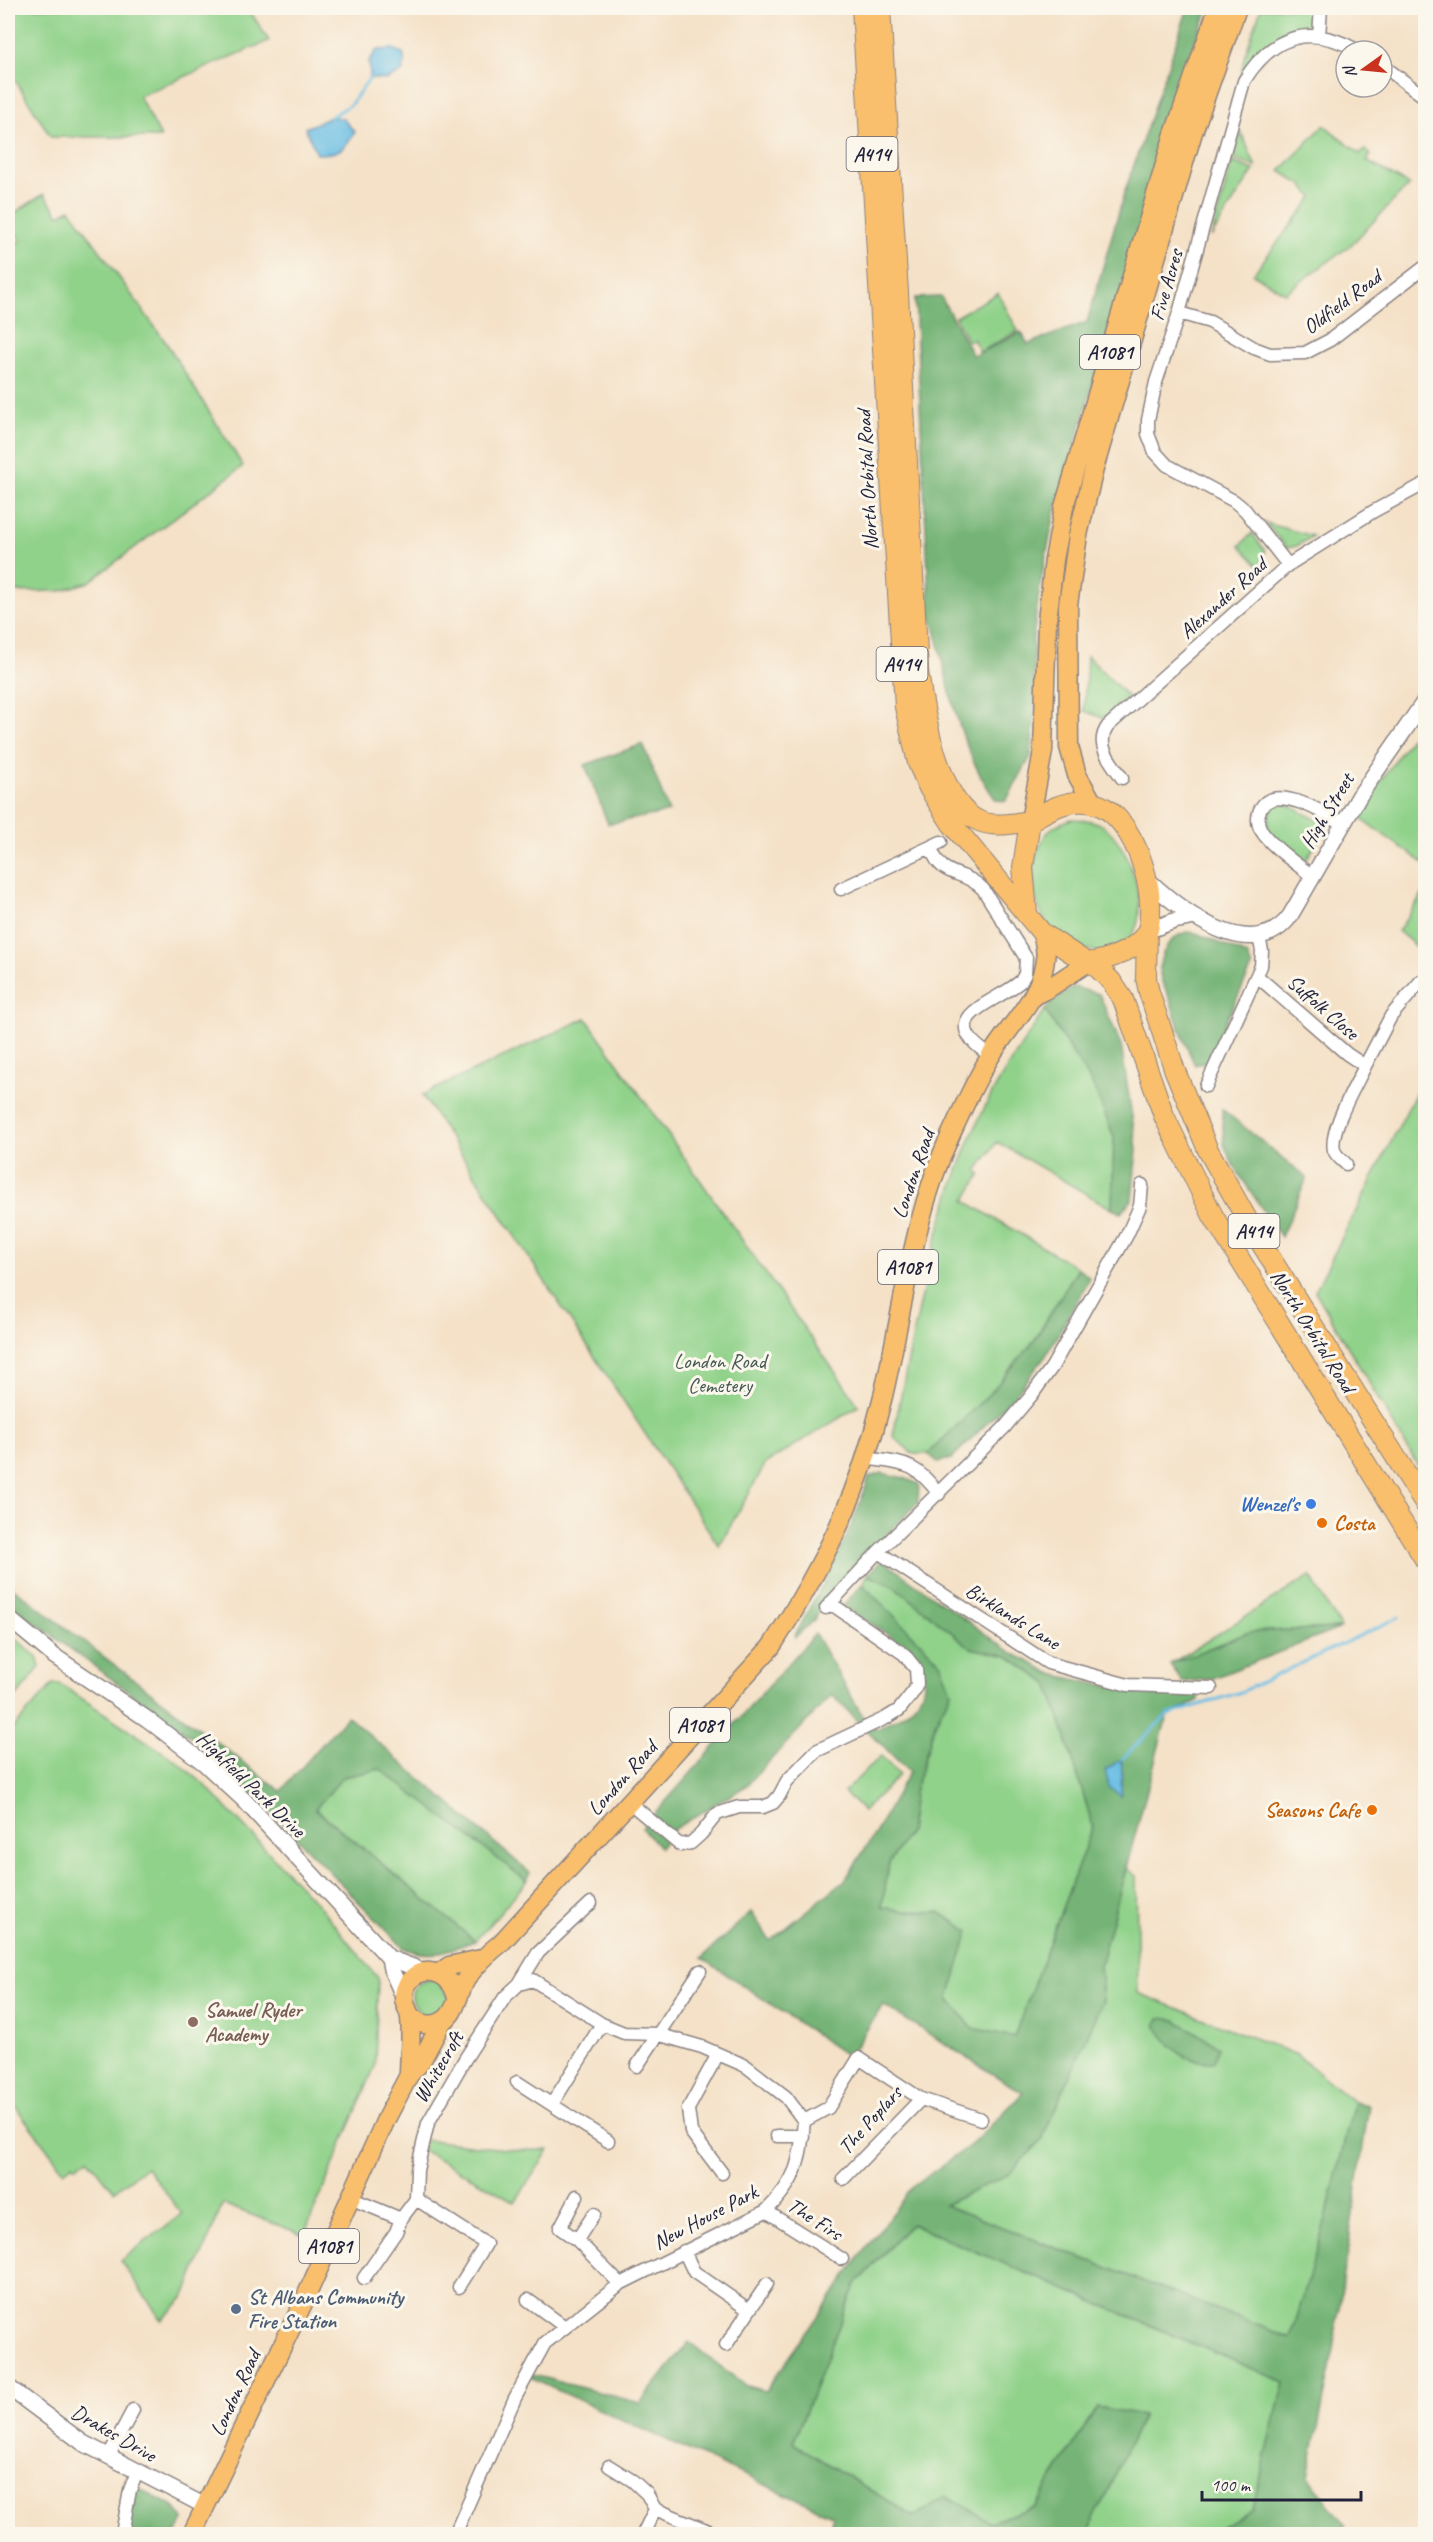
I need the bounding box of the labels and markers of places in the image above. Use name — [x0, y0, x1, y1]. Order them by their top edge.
place label: Wenzel's — [1240, 1491, 1302, 1517]
marker: Wenzel's — [1304, 1497, 1318, 1511]
place label: Costa — [1334, 1510, 1376, 1536]
marker: Costa — [1315, 1516, 1329, 1530]
place label: Seasons Cafe — [1265, 1797, 1362, 1823]
marker: Seasons Cafe — [1365, 1803, 1379, 1817]
place label: Samuel Ryder Academy — [205, 1997, 304, 2047]
marker: Samuel Ryder Academy — [186, 2015, 200, 2029]
place label: St Albans Community Fire Station — [248, 2284, 405, 2334]
marker: St Albans Community Fire Station — [229, 2302, 243, 2316]

